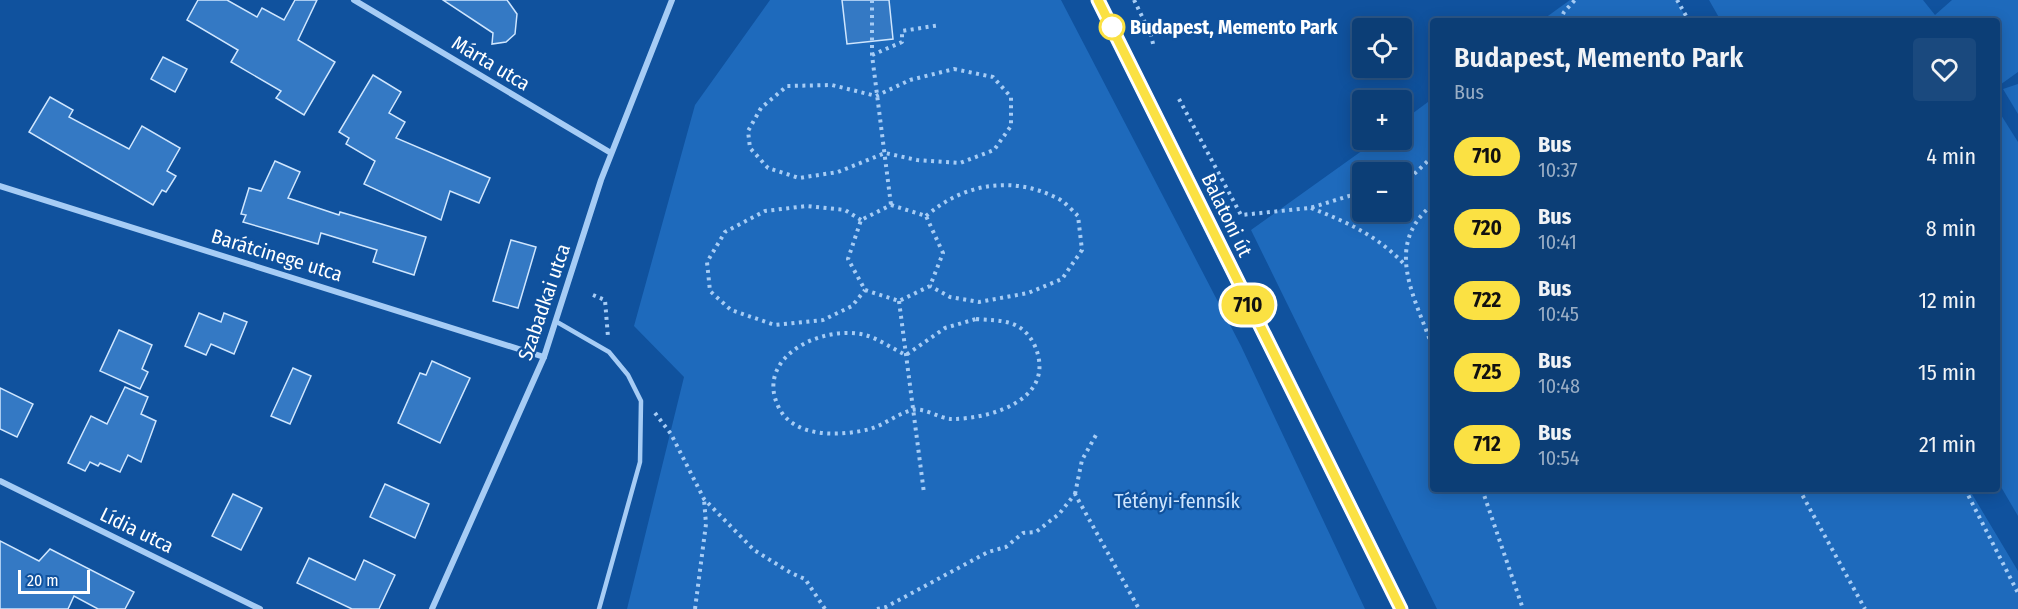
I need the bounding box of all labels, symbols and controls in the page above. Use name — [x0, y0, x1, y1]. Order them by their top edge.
marker: Budapest, Memento Park — [1099, 14, 1125, 40]
place label: Budapest, Memento Park — [1130, 15, 1338, 39]
map controls — [1352, 18, 1412, 222]
button: locate — [1352, 18, 1412, 78]
street label: Márta utca — [448, 30, 534, 96]
button: heart — [1913, 38, 1976, 101]
text: Budapest, Memento Park — [1454, 41, 1743, 74]
text: Bus — [1454, 80, 1484, 104]
button: + — [1352, 90, 1412, 150]
text: Bus — [1538, 131, 1571, 158]
text: 710 — [1472, 143, 1502, 169]
text: 4 min — [1926, 143, 1976, 170]
text: 10:37 — [1538, 158, 1578, 182]
button: − — [1352, 162, 1412, 222]
street label: Balatoni út — [1197, 169, 1258, 261]
text: Bus — [1538, 203, 1571, 230]
text: 720 — [1472, 215, 1502, 241]
text: 8 min — [1926, 215, 1976, 242]
street label: Barátcinege utca — [209, 224, 345, 286]
text: 10:41 — [1538, 230, 1577, 254]
street label: Szabadkai utca — [513, 241, 575, 363]
text: Bus — [1538, 275, 1571, 302]
line badge: 710 — [1214, 286, 1282, 324]
text: 722 — [1473, 287, 1501, 313]
text: 12 min — [1918, 287, 1976, 314]
text: 710 — [1233, 292, 1263, 318]
text: 10:45 — [1538, 302, 1579, 326]
text: Bus — [1538, 347, 1571, 374]
text: 725 — [1473, 359, 1501, 385]
text: 15 min — [1918, 359, 1976, 386]
text: 10:48 — [1538, 374, 1580, 398]
text: Bus — [1538, 419, 1571, 446]
text: 712 — [1473, 431, 1501, 457]
text: 21 min — [1919, 431, 1976, 458]
text: 10:54 — [1538, 446, 1579, 470]
park label: Tétényi-fennsík — [1114, 489, 1240, 513]
street label: Lídia utca — [96, 502, 178, 558]
scale bar — [18, 567, 90, 594]
text: 20 m — [27, 571, 58, 590]

